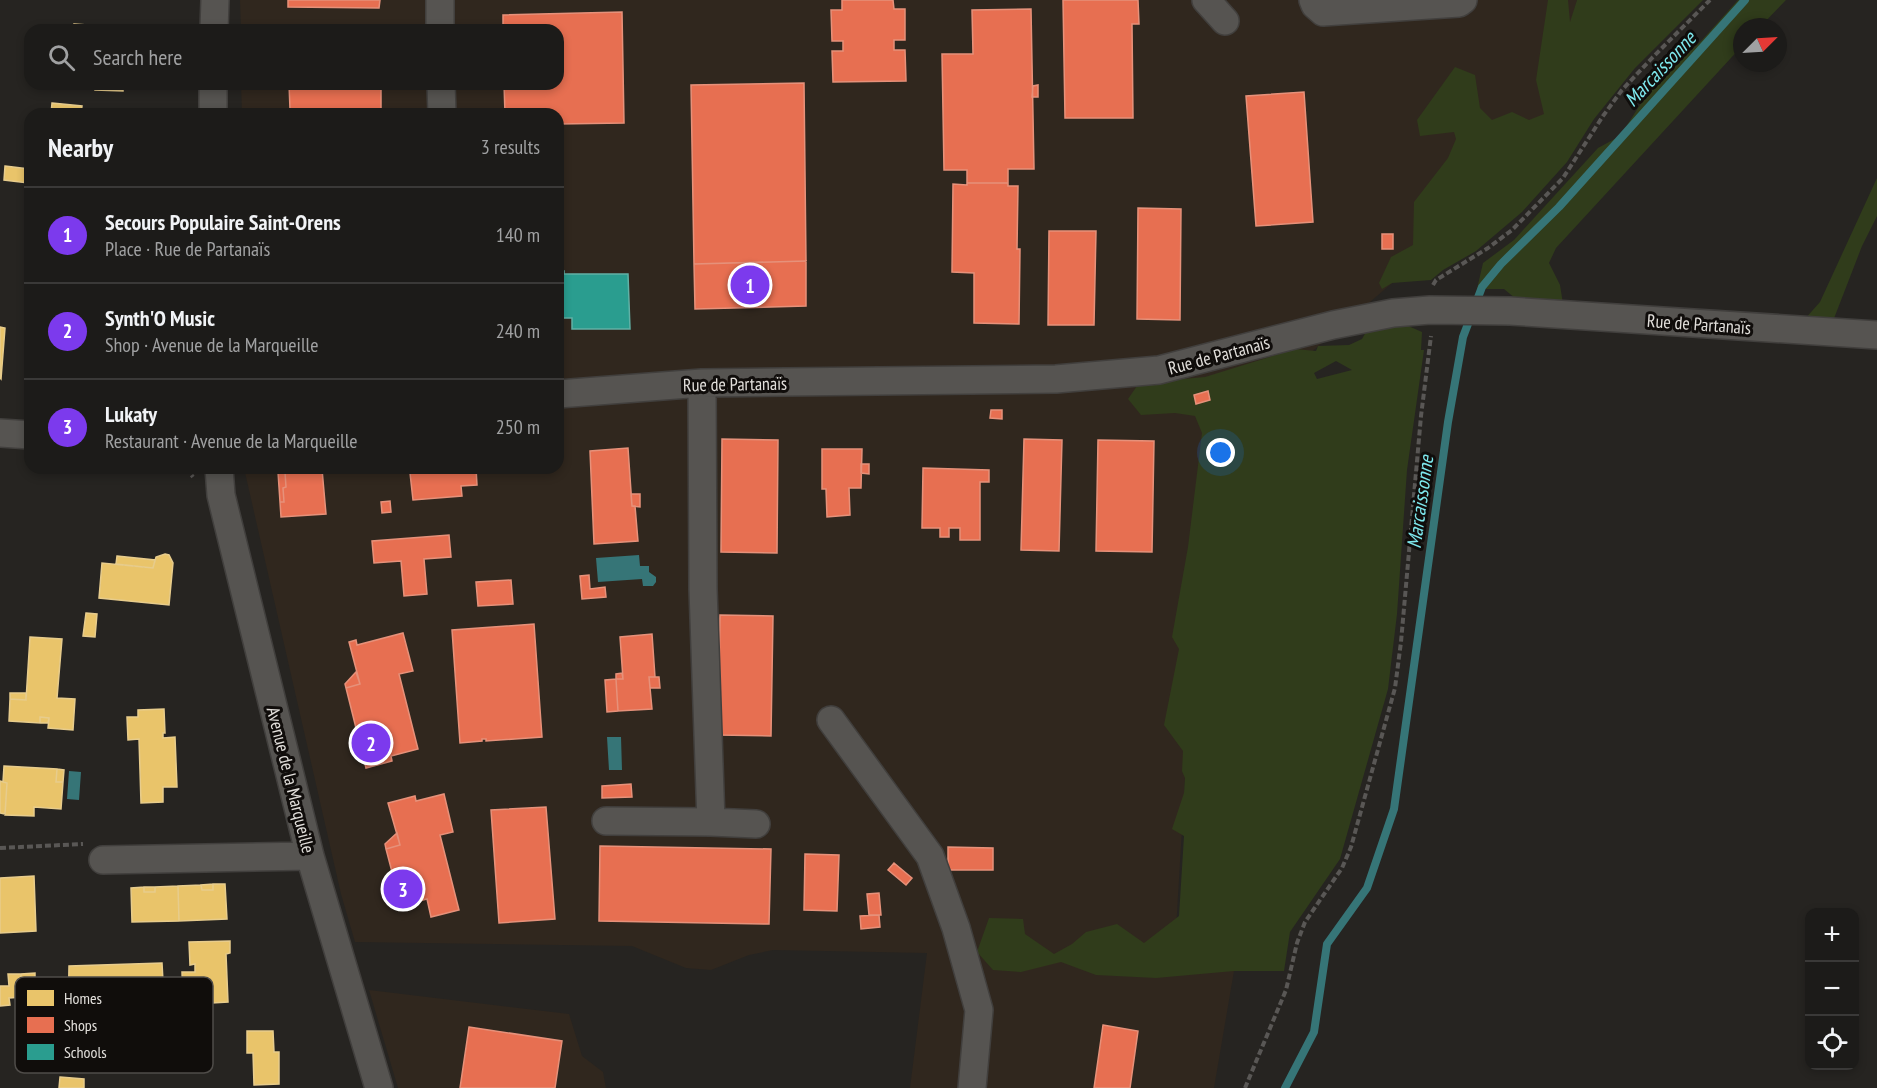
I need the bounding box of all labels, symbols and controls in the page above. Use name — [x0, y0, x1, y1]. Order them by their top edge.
north arrow — [1733, 18, 1787, 72]
search box — [24, 24, 564, 90]
water label: Marcaissonne — [1619, 25, 1703, 112]
icon: search — [45, 41, 78, 74]
text: Search here — [93, 43, 182, 71]
text: Nearby — [48, 131, 113, 164]
text: 3 results — [481, 134, 540, 160]
text: Secours Populaire Saint-Orens — [105, 208, 341, 236]
text: 1 — [63, 222, 72, 248]
text: 140 m — [496, 222, 540, 248]
text: Place · Rue de Partanaïs — [105, 236, 270, 262]
pin: 1 — [730, 262, 770, 308]
text: Synth'O Music — [105, 304, 215, 332]
street label: Rue de Partanaïs — [1646, 309, 1752, 339]
text: 2 — [63, 318, 72, 344]
text: 240 m — [496, 318, 540, 344]
street label: Rue de Partanaïs — [1166, 330, 1272, 380]
text: Shop · Avenue de la Marqueille — [105, 332, 319, 358]
street label: Rue de Partanaïs — [683, 372, 787, 396]
text: Lukaty — [105, 400, 157, 428]
text: 3 — [63, 414, 72, 440]
text: 250 m — [496, 414, 540, 440]
text: Restaurant · Avenue de la Marqueille — [105, 428, 358, 454]
your location — [1206, 438, 1235, 467]
water label: Marcaissonne — [1401, 452, 1440, 550]
street label: Avenue de la Marqueille — [262, 704, 320, 856]
pin: 2 — [352, 720, 391, 766]
pin: 3 — [384, 866, 422, 912]
map controls — [1805, 908, 1859, 1070]
button: + — [1805, 908, 1859, 962]
button: − — [1805, 962, 1859, 1016]
legend — [15, 977, 213, 1073]
text: Homes — [64, 988, 102, 1008]
text: Shops — [64, 1015, 97, 1035]
button: locate — [1805, 1016, 1859, 1070]
text: Schools — [64, 1042, 107, 1062]

